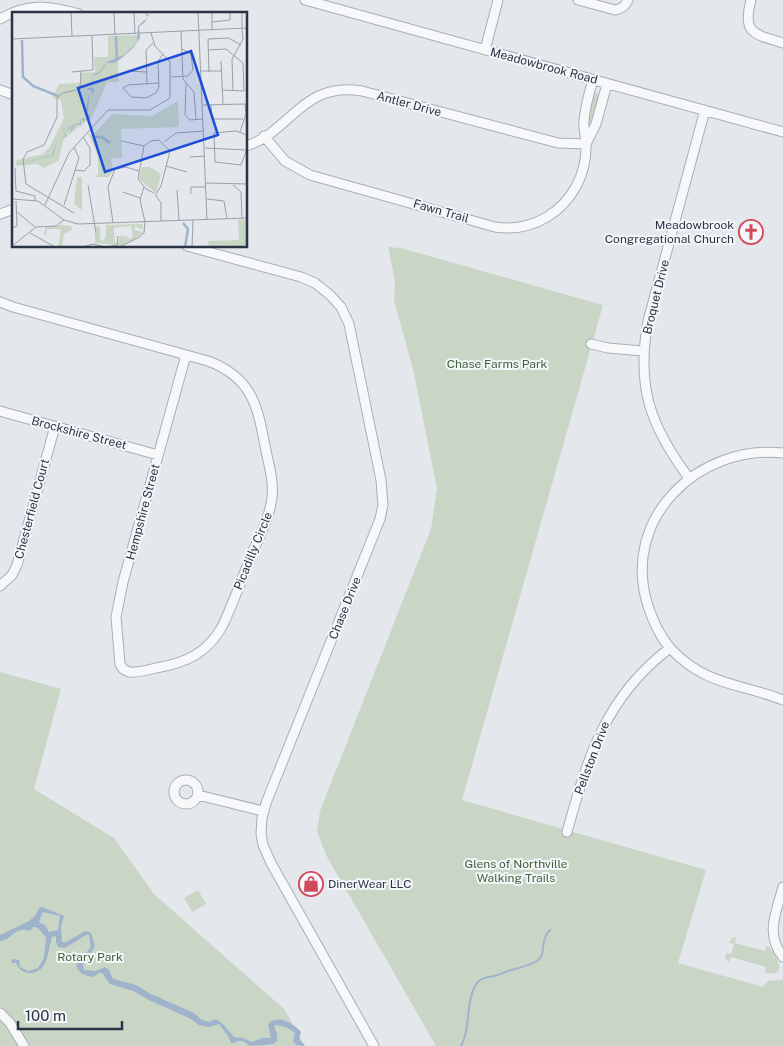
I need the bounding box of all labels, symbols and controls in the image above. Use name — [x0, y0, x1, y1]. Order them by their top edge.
inset map — [12, 12, 248, 248]
street label: Meadowbrook Road — [489, 45, 599, 87]
street label: Antler Drive — [375, 89, 443, 119]
street label: Fawn Trail — [412, 196, 471, 226]
place label: Meadowbrook Congregational Church — [605, 218, 734, 246]
church icon: Meadowbrook Congregational Church — [738, 219, 764, 245]
street label: Broquet Drive — [640, 258, 672, 336]
park label: Chase Farms Park — [447, 357, 548, 371]
street label: Brockshire Street — [30, 414, 128, 453]
street label: Chesterfield Court — [12, 457, 52, 560]
street label: Hempshire Street — [123, 462, 163, 561]
street label: Picadilly Circle — [231, 510, 275, 592]
street label: Chase Drive — [326, 575, 364, 641]
street label: Pellston Drive — [572, 719, 612, 796]
park label: Glens of Northville Walking Trails — [464, 857, 568, 885]
shop icon: DinerWear LLC — [298, 871, 324, 897]
place label: DinerWear LLC — [328, 877, 412, 891]
park label: Rotary Park — [57, 950, 123, 964]
scale bar — [18, 998, 121, 1030]
text: 100 m — [25, 1007, 66, 1024]

